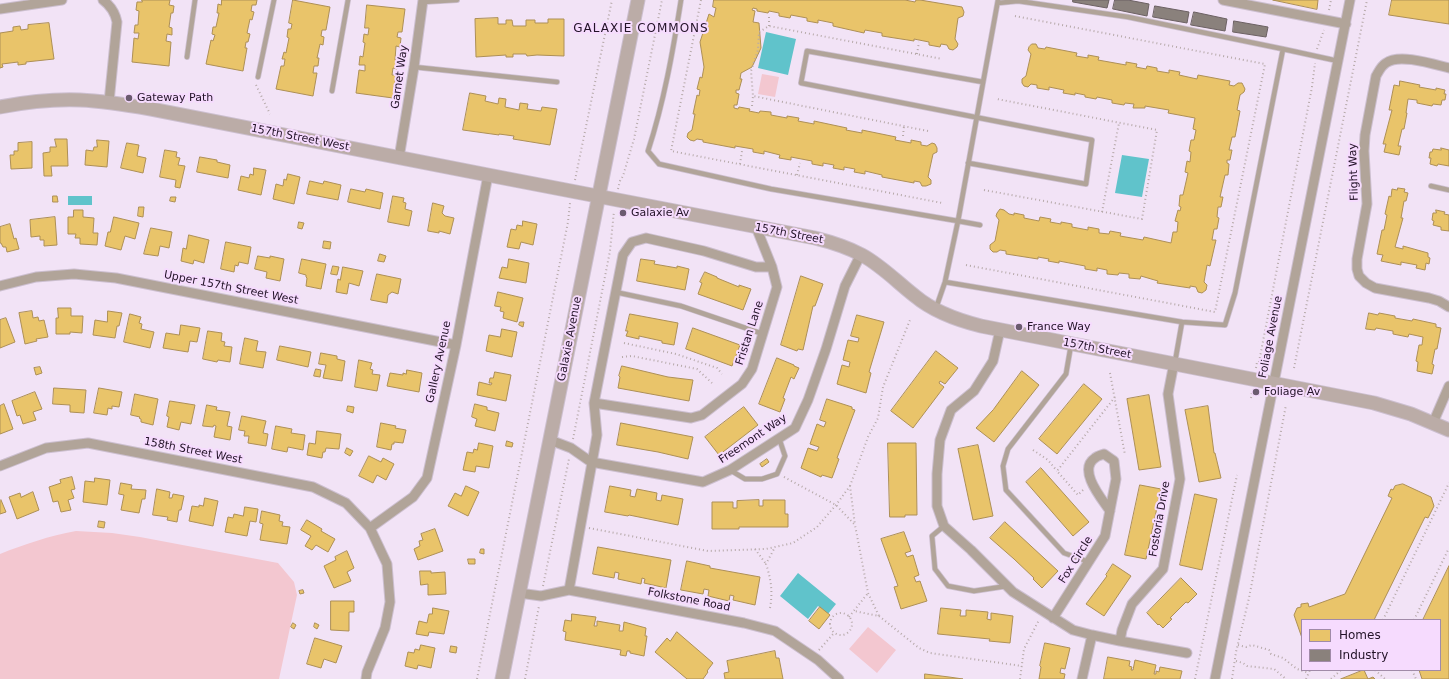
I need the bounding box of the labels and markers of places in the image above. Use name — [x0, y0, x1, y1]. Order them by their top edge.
place label: Gateway Path — [137, 91, 213, 105]
marker: Gateway Path — [124, 93, 134, 103]
place label: Galaxie Av — [631, 206, 689, 220]
marker: Galaxie Av — [618, 208, 628, 218]
place label: France Way — [1027, 320, 1090, 334]
marker: France Way — [1014, 322, 1024, 332]
place label: Foliage Av — [1264, 385, 1320, 399]
marker: Foliage Av — [1251, 387, 1261, 397]

